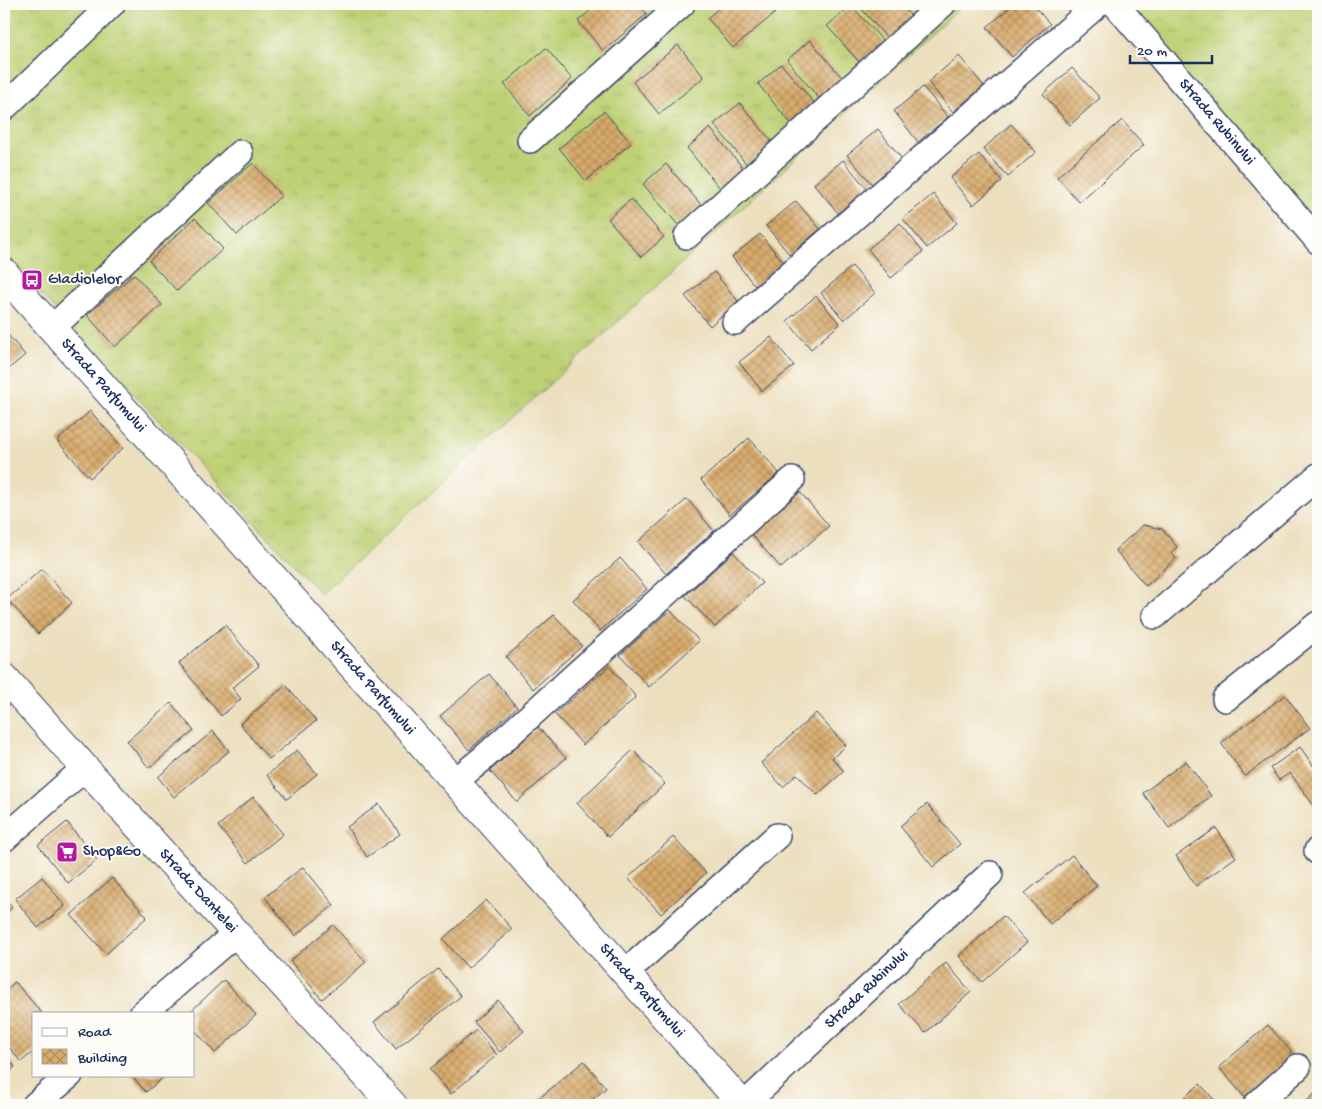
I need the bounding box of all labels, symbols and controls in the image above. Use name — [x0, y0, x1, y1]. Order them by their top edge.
scale bar — [1130, 32, 1212, 64]
text: 20 m — [1137, 43, 1167, 61]
street label: Strada Rubinului — [1174, 75, 1259, 170]
bus stop icon: Gladiolelor — [20, 268, 44, 292]
place label: Gladiolelor — [48, 271, 122, 290]
street label: Strada Parfumului — [56, 335, 150, 437]
street label: Strada Parfumului — [325, 637, 419, 740]
supermarket icon: Shop&Go — [55, 840, 79, 864]
place label: Shop&Go — [83, 843, 141, 862]
street label: Strada Dantelei — [154, 845, 241, 938]
street label: Strada Parfumului — [595, 940, 688, 1042]
street label: Strada Rubinului — [821, 945, 913, 1033]
legend — [32, 1012, 195, 1076]
text: Road — [78, 1024, 112, 1042]
text: Building — [77, 1050, 127, 1068]

